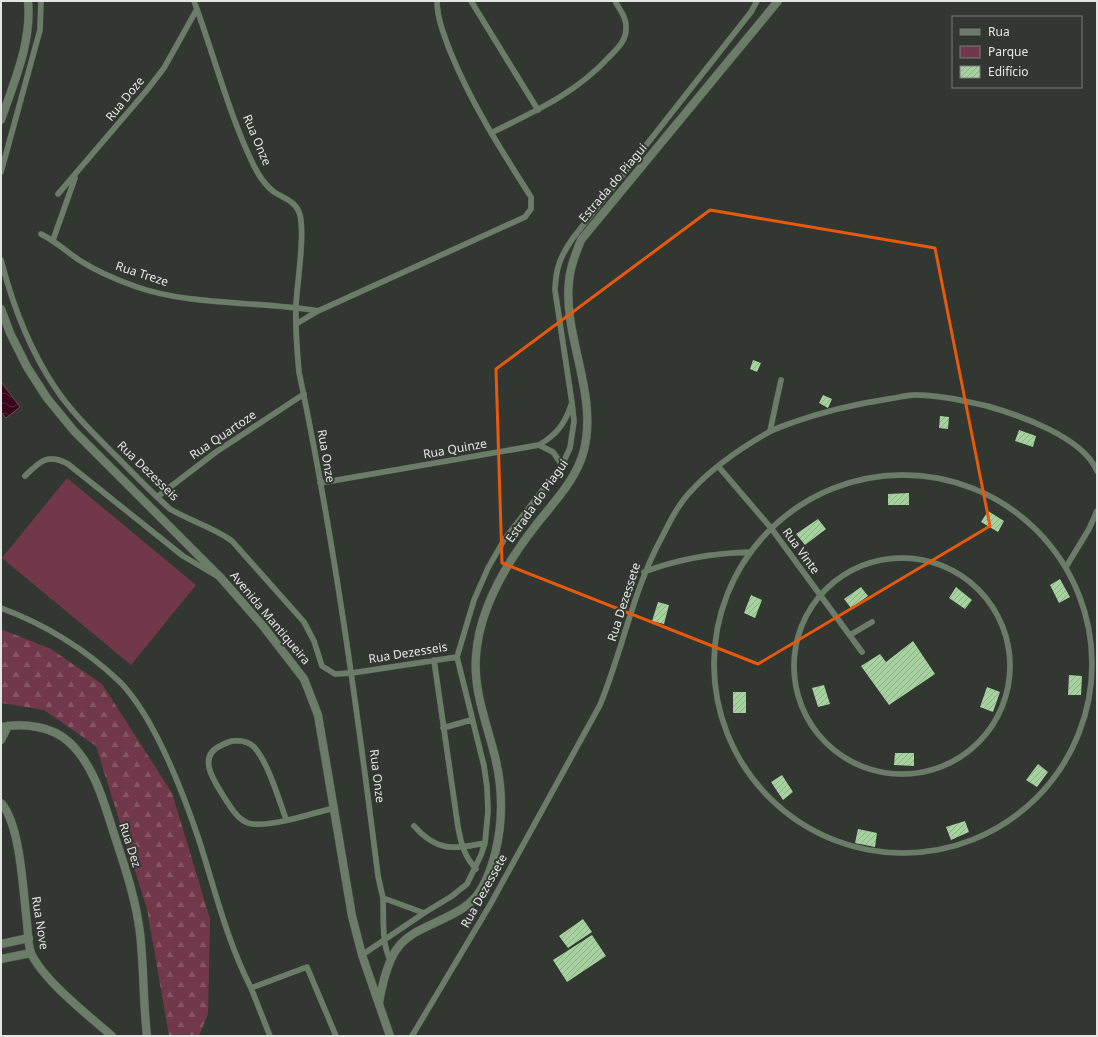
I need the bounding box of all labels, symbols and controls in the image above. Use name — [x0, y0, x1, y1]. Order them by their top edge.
legend — [952, 16, 1082, 88]
text: Rua — [988, 23, 1010, 40]
text: Parque — [988, 43, 1029, 60]
text: Edifício — [988, 63, 1029, 80]
street label: Rua Doze — [101, 73, 148, 125]
street label: Rua Onze — [239, 112, 276, 168]
street label: Estrada do Piagui — [575, 140, 651, 226]
street label: Rua Treze — [114, 257, 171, 290]
street label: Rua Quartoze — [186, 406, 260, 463]
street label: Rua Onze — [313, 428, 340, 484]
street label: Rua Quinze — [422, 435, 488, 462]
street label: Rua Dezesseis — [114, 437, 183, 505]
street label: Estrada do Piagui — [501, 456, 572, 546]
street label: Rua Vinte — [779, 524, 824, 578]
street label: Rua Dezessete — [603, 560, 644, 643]
street label: Avenida Mantiqueira — [226, 567, 314, 668]
street label: Rua Dezesseis — [367, 638, 449, 667]
street label: Rua Onze — [366, 748, 389, 804]
street label: Rua Dez — [115, 820, 146, 870]
street label: Rua Dezessete — [456, 851, 511, 931]
street label: Rua Nove — [28, 895, 53, 951]

